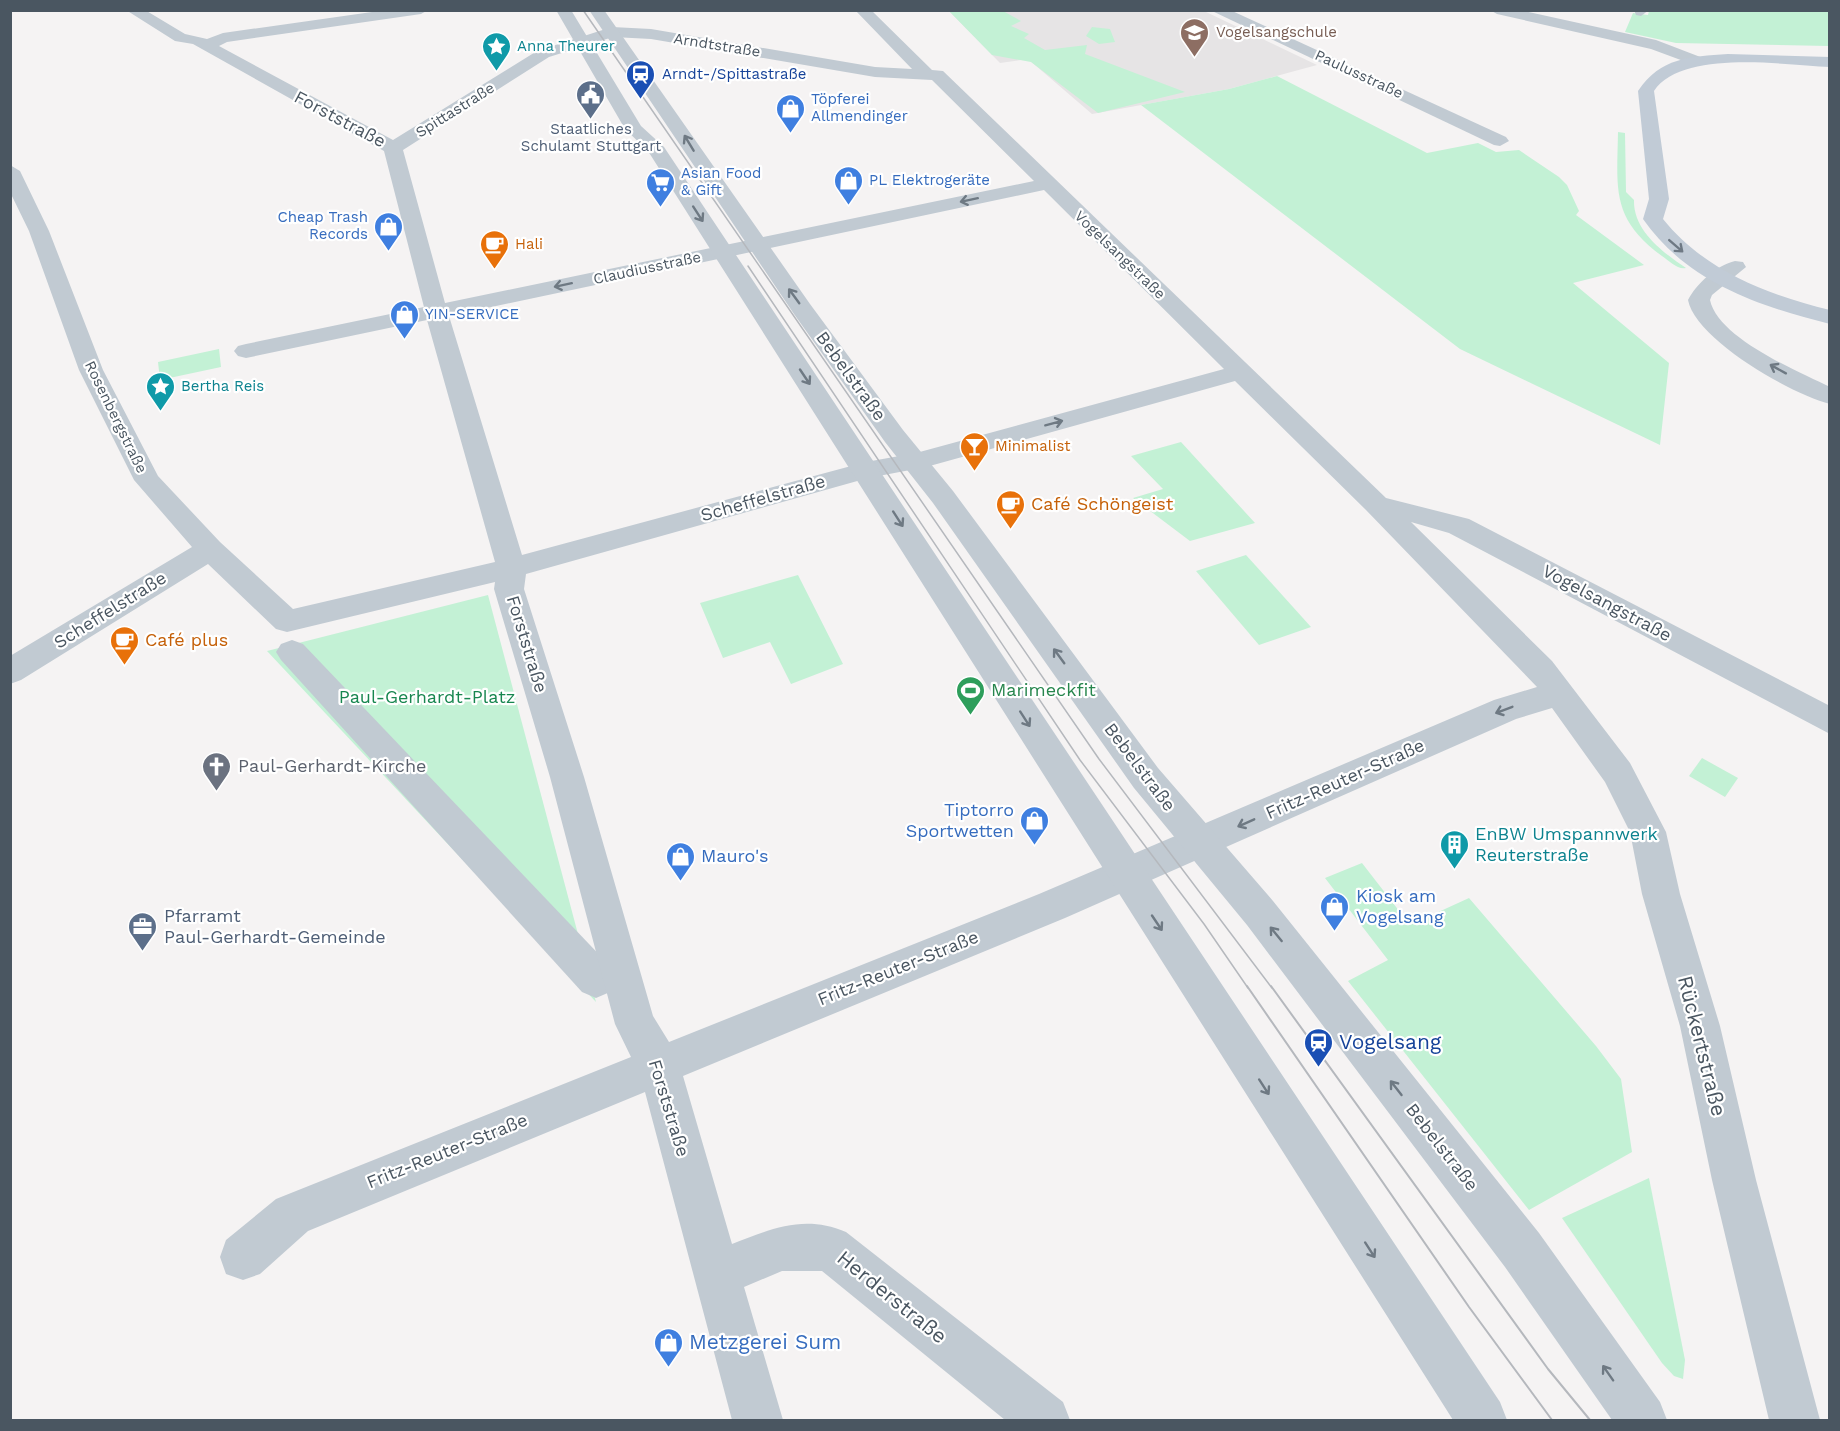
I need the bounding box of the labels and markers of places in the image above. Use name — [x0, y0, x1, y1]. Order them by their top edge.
school or university icon: Vogelsangschule — [1179, 16, 1211, 58]
place label: Vogelsangschule — [1216, 23, 1337, 41]
place icon: Anna Theurer — [480, 30, 512, 72]
place label: Anna Theurer — [517, 37, 615, 55]
station icon: Arndt-/Spittastraße — [625, 58, 657, 100]
place label: Arndt-/Spittastraße — [662, 65, 806, 83]
public building icon: Staatliches Schulamt Stuttgart — [575, 78, 607, 120]
place label: Töpferei Allmendinger — [811, 90, 908, 125]
shop icon: Töpferei Allmendinger — [774, 92, 806, 134]
place label: Staatliches Schulamt Stuttgart — [521, 120, 662, 155]
place label: Asian Food & Gift — [681, 164, 761, 199]
shop icon: PL Elektrogeräte — [832, 164, 864, 206]
supermarket icon: Asian Food & Gift — [644, 166, 676, 208]
place label: PL Elektrogeräte — [869, 171, 990, 189]
place label: Cheap Trash Records — [278, 208, 368, 243]
shop icon: Cheap Trash Records — [373, 210, 405, 252]
cafe icon: Hali — [478, 228, 510, 270]
place label: Hali — [515, 235, 543, 253]
shop icon: YIN-SERVICE — [388, 298, 420, 340]
place label: YIN-SERVICE — [425, 305, 519, 323]
place icon: Bertha Reis — [144, 370, 176, 412]
place label: Bertha Reis — [181, 377, 264, 395]
bar icon: Minimalist — [958, 430, 990, 472]
place label: Minimalist — [995, 437, 1071, 455]
cafe icon: Café Schöngeist — [994, 488, 1026, 530]
place label: Café Schöngeist — [1031, 493, 1174, 514]
cafe icon: Café plus — [108, 624, 140, 666]
place label: Café plus — [145, 629, 228, 650]
sports icon: Marimeckfit — [954, 674, 986, 716]
place label: Marimeckfit — [991, 679, 1096, 700]
church icon: Paul-Gerhardt-Kirche — [201, 750, 233, 792]
place label: Paul-Gerhardt-Kirche — [238, 755, 426, 776]
place label: Tiptorro Sportwetten — [906, 799, 1014, 841]
shop icon: Tiptorro Sportwetten — [1019, 804, 1051, 846]
place label: EnBW Umspannwerk Reuterstraße — [1475, 823, 1658, 865]
building icon: EnBW Umspannwerk Reuterstraße — [1438, 828, 1470, 870]
shop icon: Mauro's — [664, 840, 696, 882]
place label: Mauro's — [701, 845, 769, 866]
place label: Kiosk am Vogelsang — [1356, 885, 1444, 927]
shop icon: Kiosk am Vogelsang — [1319, 890, 1351, 932]
place label: Pfarramt Paul-Gerhardt-Gemeinde — [164, 905, 386, 947]
office icon: Pfarramt Paul-Gerhardt-Gemeinde — [127, 910, 159, 952]
station icon: Vogelsang — [1302, 1026, 1334, 1068]
place label: Vogelsang — [1339, 1029, 1442, 1054]
shop icon: Metzgerei Sum — [652, 1326, 684, 1368]
place label: Metzgerei Sum — [689, 1329, 841, 1354]

